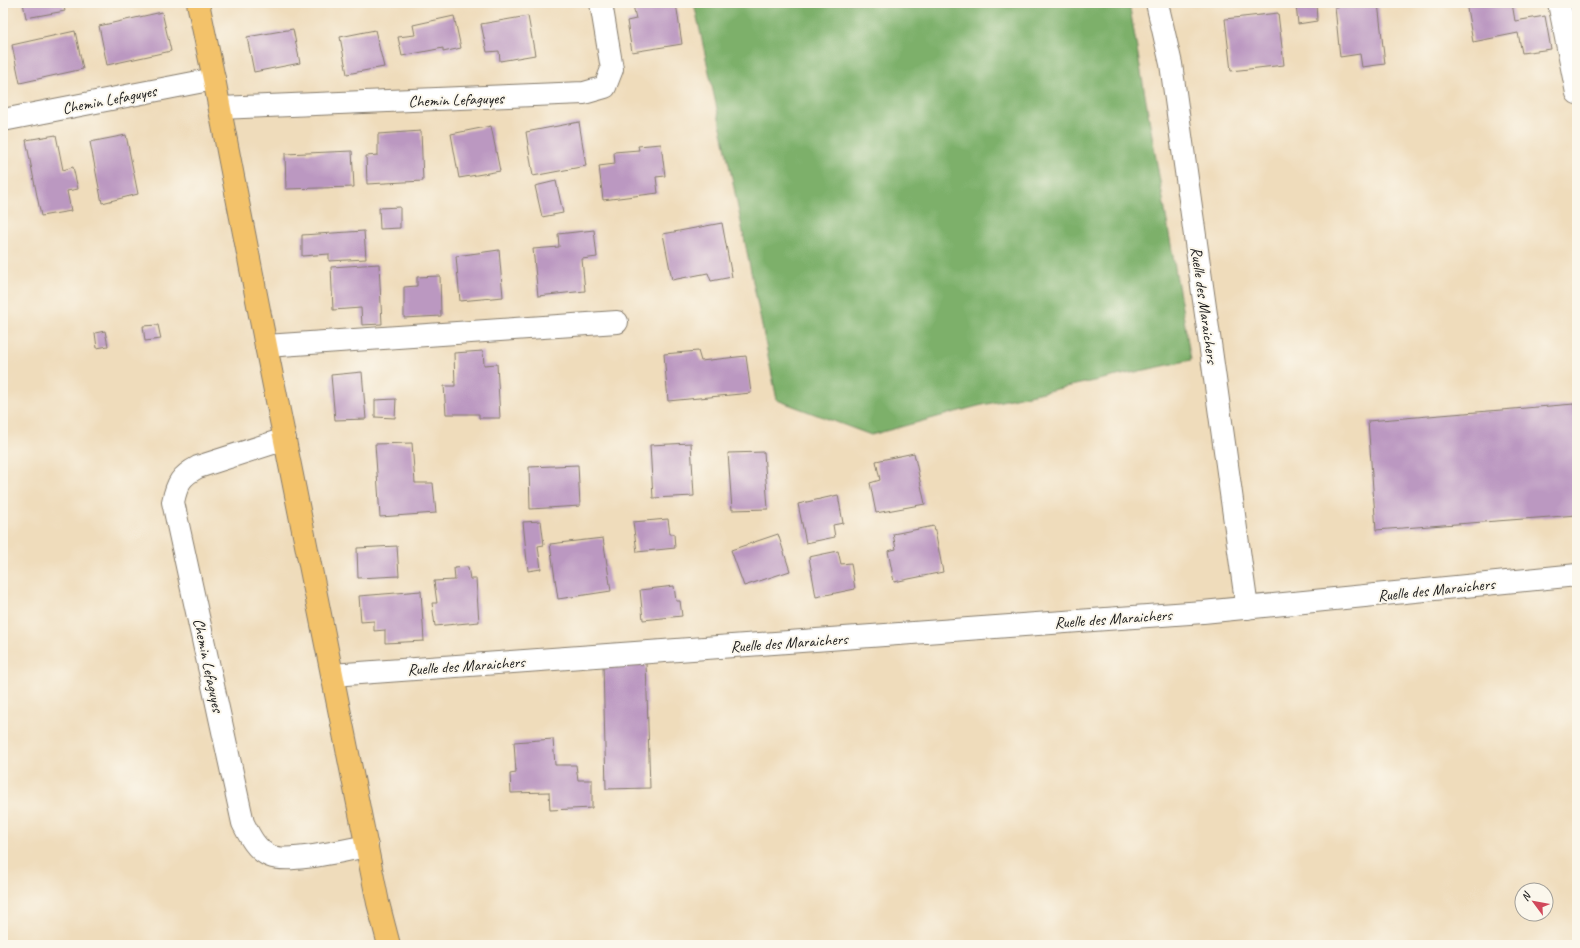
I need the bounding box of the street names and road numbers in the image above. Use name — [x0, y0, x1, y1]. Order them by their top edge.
street label: Chemin Lefaguyes — [61, 81, 159, 119]
street label: Chemin Lefaguyes — [408, 88, 506, 112]
street label: Ruelle des Maraichers — [1186, 246, 1222, 366]
street label: Ruelle des Maraichers — [1377, 574, 1497, 606]
street label: Ruelle des Maraichers — [1054, 605, 1174, 633]
street label: Chemin Lefaguyes — [188, 617, 228, 715]
street label: Ruelle des Maraichers — [730, 629, 850, 657]
street label: Ruelle des Maraichers — [407, 652, 527, 680]

